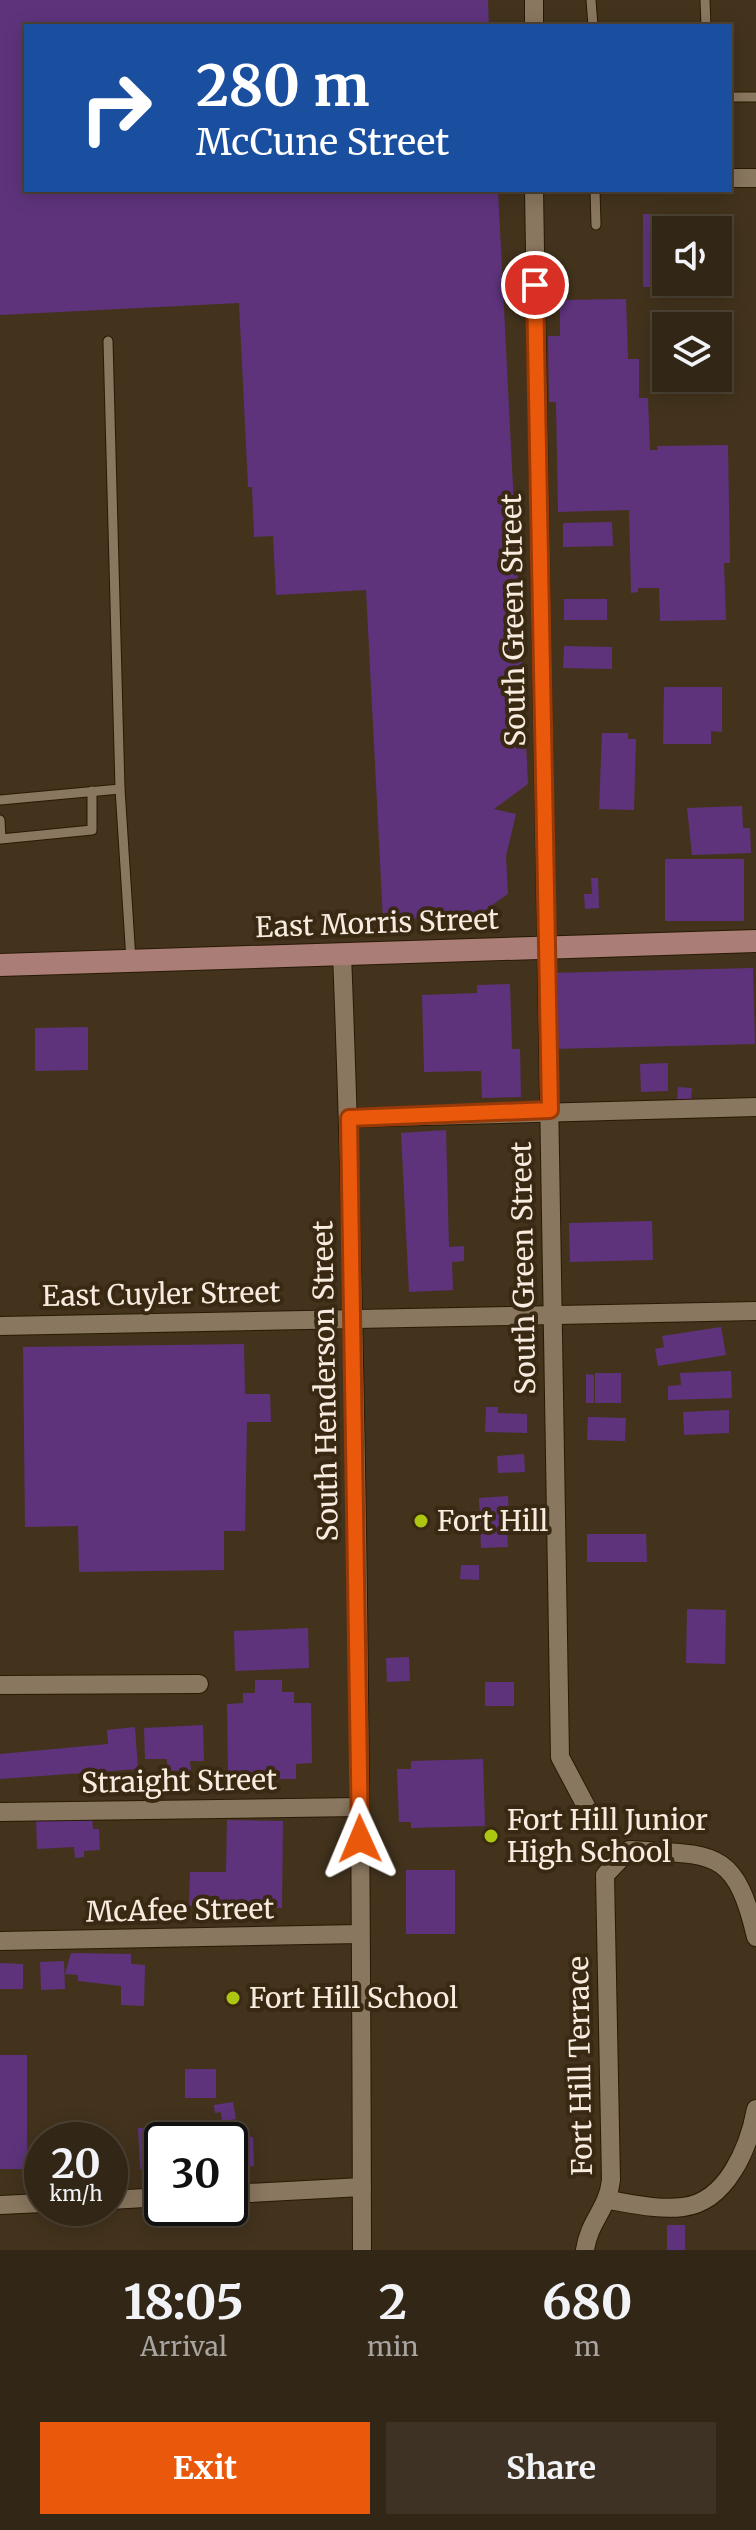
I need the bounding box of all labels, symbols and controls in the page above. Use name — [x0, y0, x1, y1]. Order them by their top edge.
text: 280 m — [196, 51, 370, 121]
icon: right — [64, 56, 168, 160]
text: McCune Street — [196, 120, 449, 165]
map controls — [652, 216, 732, 392]
button: sound — [652, 216, 732, 296]
pin — [501, 251, 569, 319]
icon: arrive — [513, 263, 557, 307]
button: layers — [652, 312, 732, 392]
street label: South Green Street — [493, 493, 533, 747]
street label: East Morris Street — [255, 901, 499, 945]
street label: South Green Street — [503, 1141, 543, 1395]
street label: South Henderson Street — [304, 1220, 346, 1542]
street label: East Cuyler Street — [41, 1274, 281, 1314]
place label: Fort Hill — [437, 1503, 548, 1539]
marker: Fort Hill — [412, 1512, 430, 1530]
street label: Straight Street — [81, 1761, 277, 1801]
position arrow — [318, 1797, 402, 1881]
place label: Fort Hill Junior High School — [507, 1802, 708, 1870]
marker: Fort Hill Junior High School — [482, 1827, 500, 1845]
street label: McAfee Street — [86, 1890, 275, 1930]
street label: Fort Hill Terrace — [560, 1956, 600, 2176]
place label: Fort Hill School — [249, 1980, 458, 2016]
marker: Fort Hill School — [224, 1989, 242, 2007]
speed limit sign: 30 — [144, 2122, 248, 2226]
text: 20 — [51, 2139, 101, 2189]
text: km/h — [50, 2181, 102, 2206]
text: 18:05 — [123, 2272, 244, 2332]
text: 2 — [379, 2272, 407, 2332]
text: 680 — [542, 2272, 633, 2332]
text: Arrival — [140, 2330, 227, 2363]
text: min — [367, 2330, 419, 2363]
text: m — [574, 2330, 600, 2363]
button: Exit — [40, 2422, 370, 2514]
button: Share — [386, 2422, 716, 2514]

